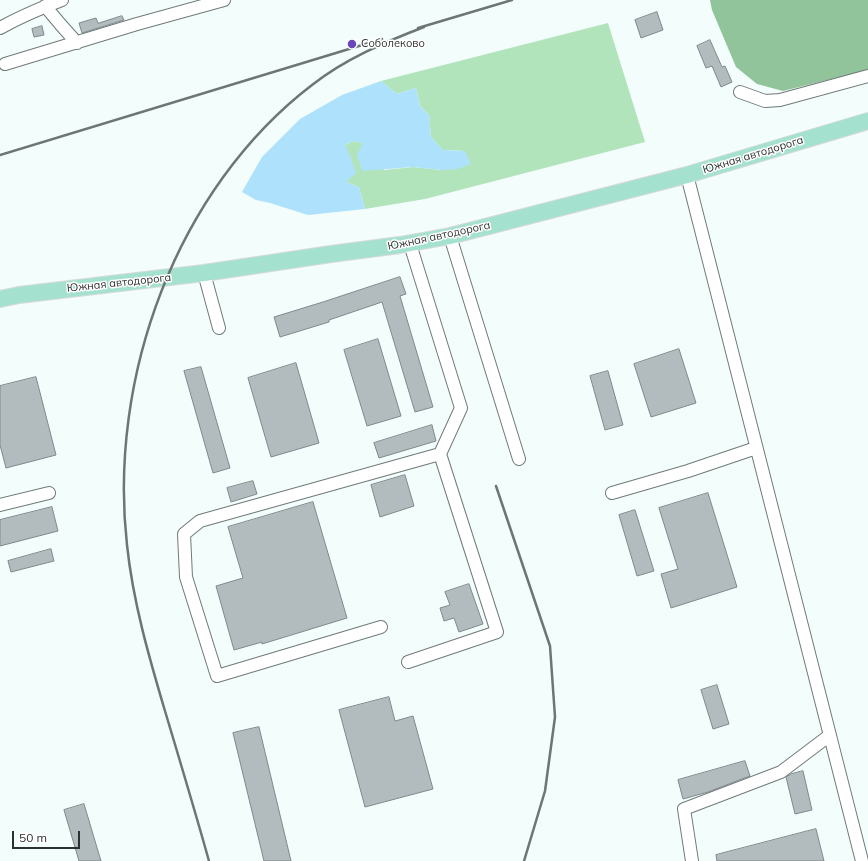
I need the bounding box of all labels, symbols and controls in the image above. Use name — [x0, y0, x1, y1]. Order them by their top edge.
place label: Соболеково — [361, 37, 425, 51]
marker: Соболеково — [346, 38, 358, 50]
street label: Южная автодорога — [701, 133, 805, 177]
street label: Южная автодорога — [386, 219, 492, 253]
street label: Южная автодорога — [66, 271, 172, 295]
scale bar — [14, 823, 82, 849]
text: 50 m — [19, 830, 47, 845]

